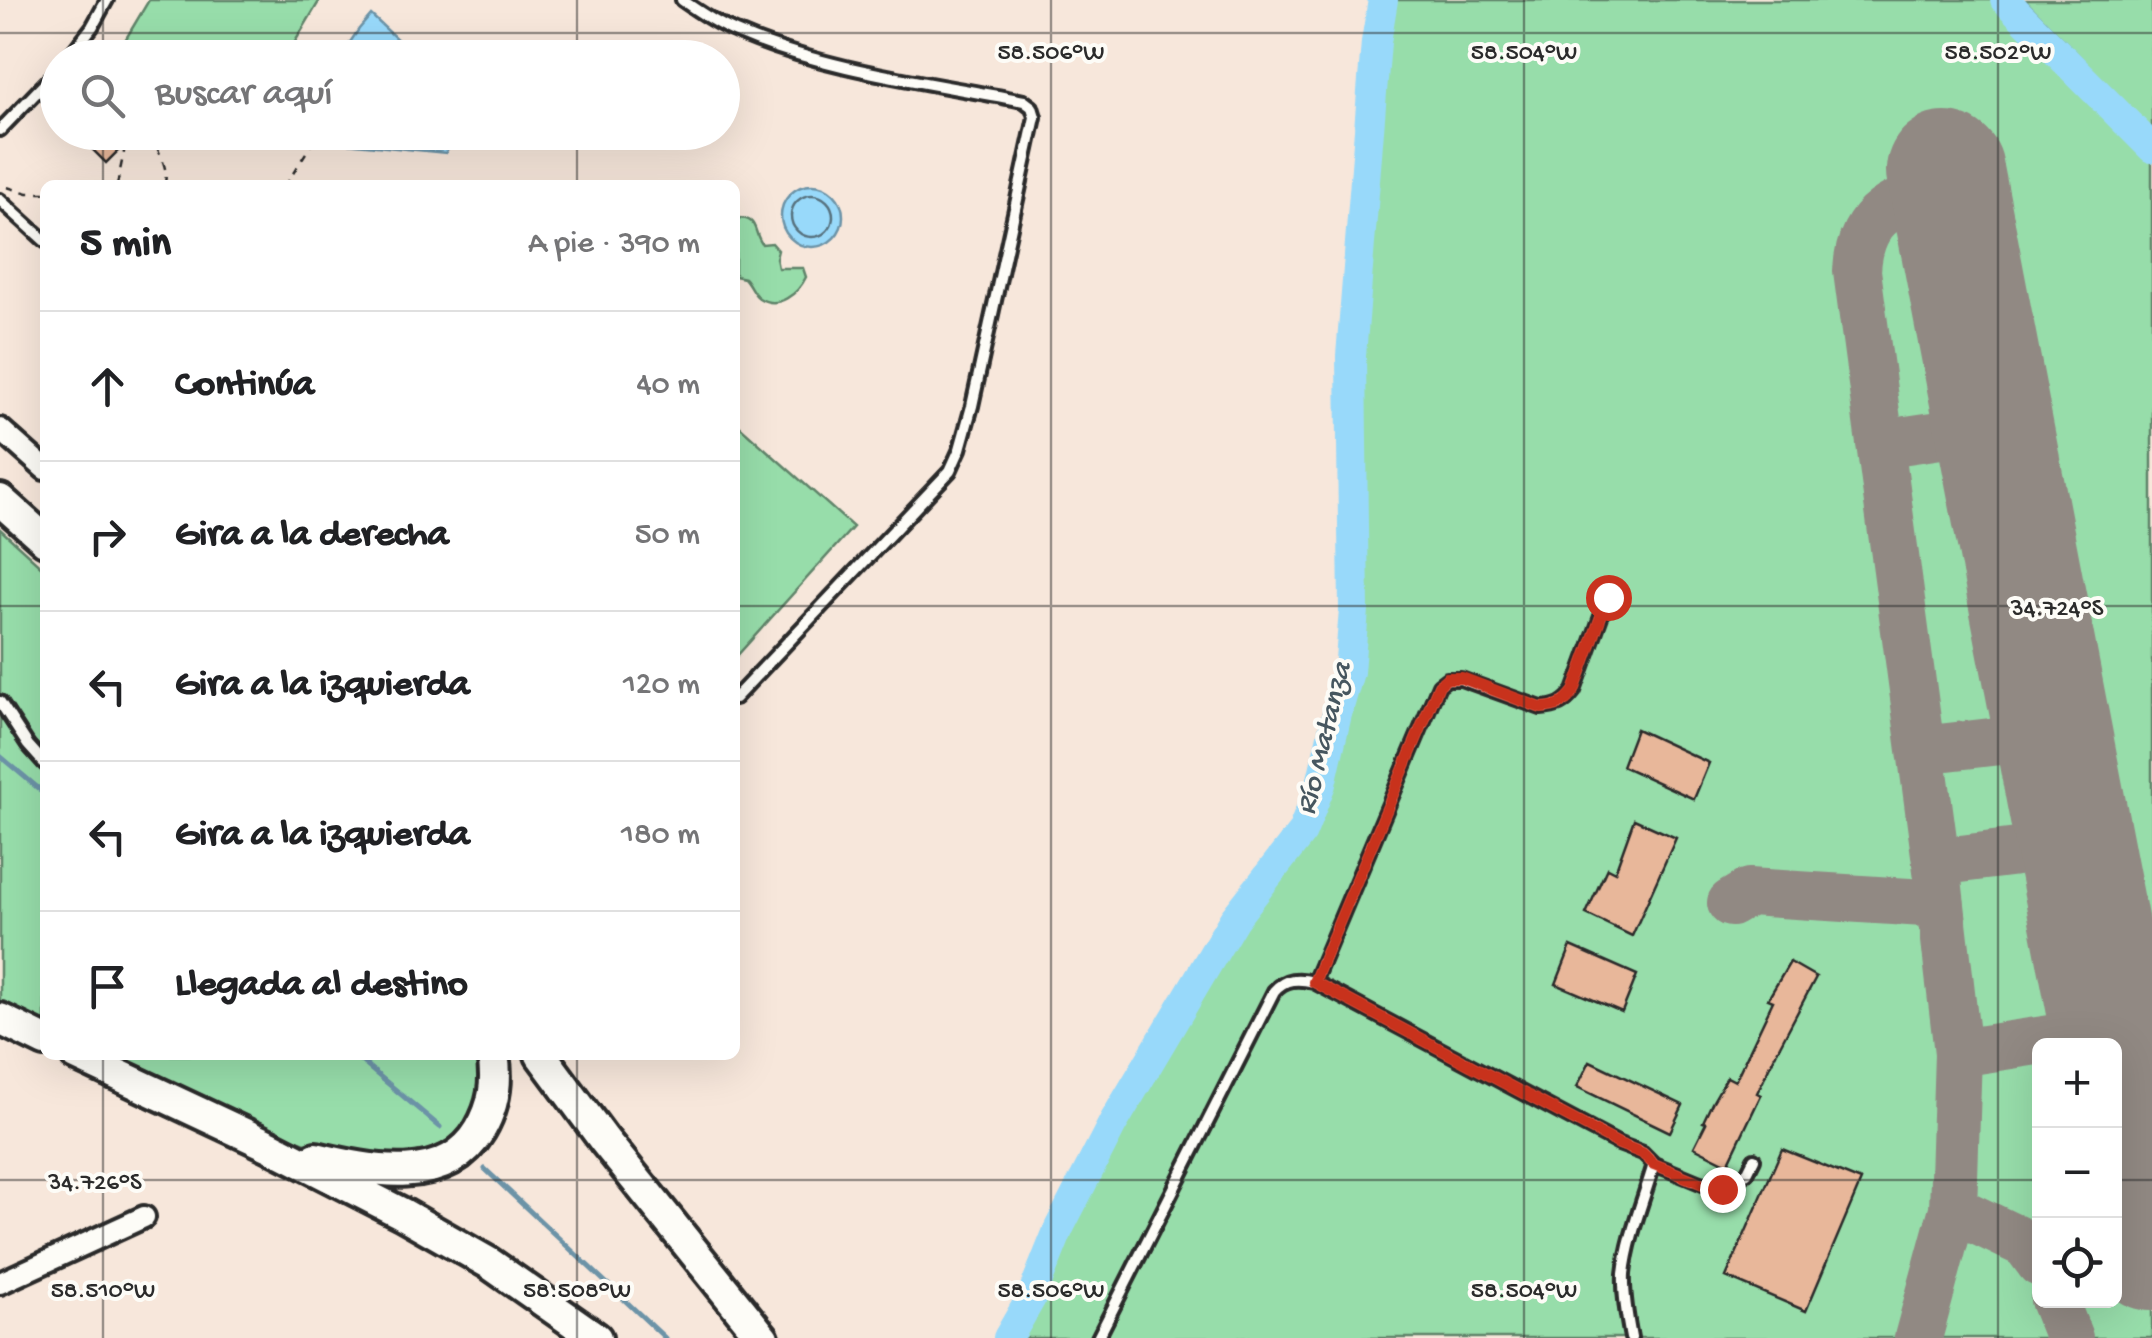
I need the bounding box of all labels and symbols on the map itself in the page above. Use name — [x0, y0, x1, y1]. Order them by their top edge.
text: 58.506°W — [997, 40, 1105, 69]
text: 58.504°W — [1471, 40, 1577, 69]
text: 58.502°W — [1945, 40, 2051, 69]
route start — [1586, 575, 1632, 621]
text: 34.724°S — [2010, 596, 2104, 625]
water label: Río Matanza — [1290, 657, 1362, 819]
route end — [1700, 1167, 1746, 1213]
text: 34.726°S — [47, 1170, 142, 1199]
text: 58.510°W — [51, 1278, 155, 1307]
text: 58.508°W — [523, 1278, 631, 1307]
text: 58.506°W — [997, 1278, 1105, 1307]
text: 58.504°W — [1471, 1278, 1577, 1307]

